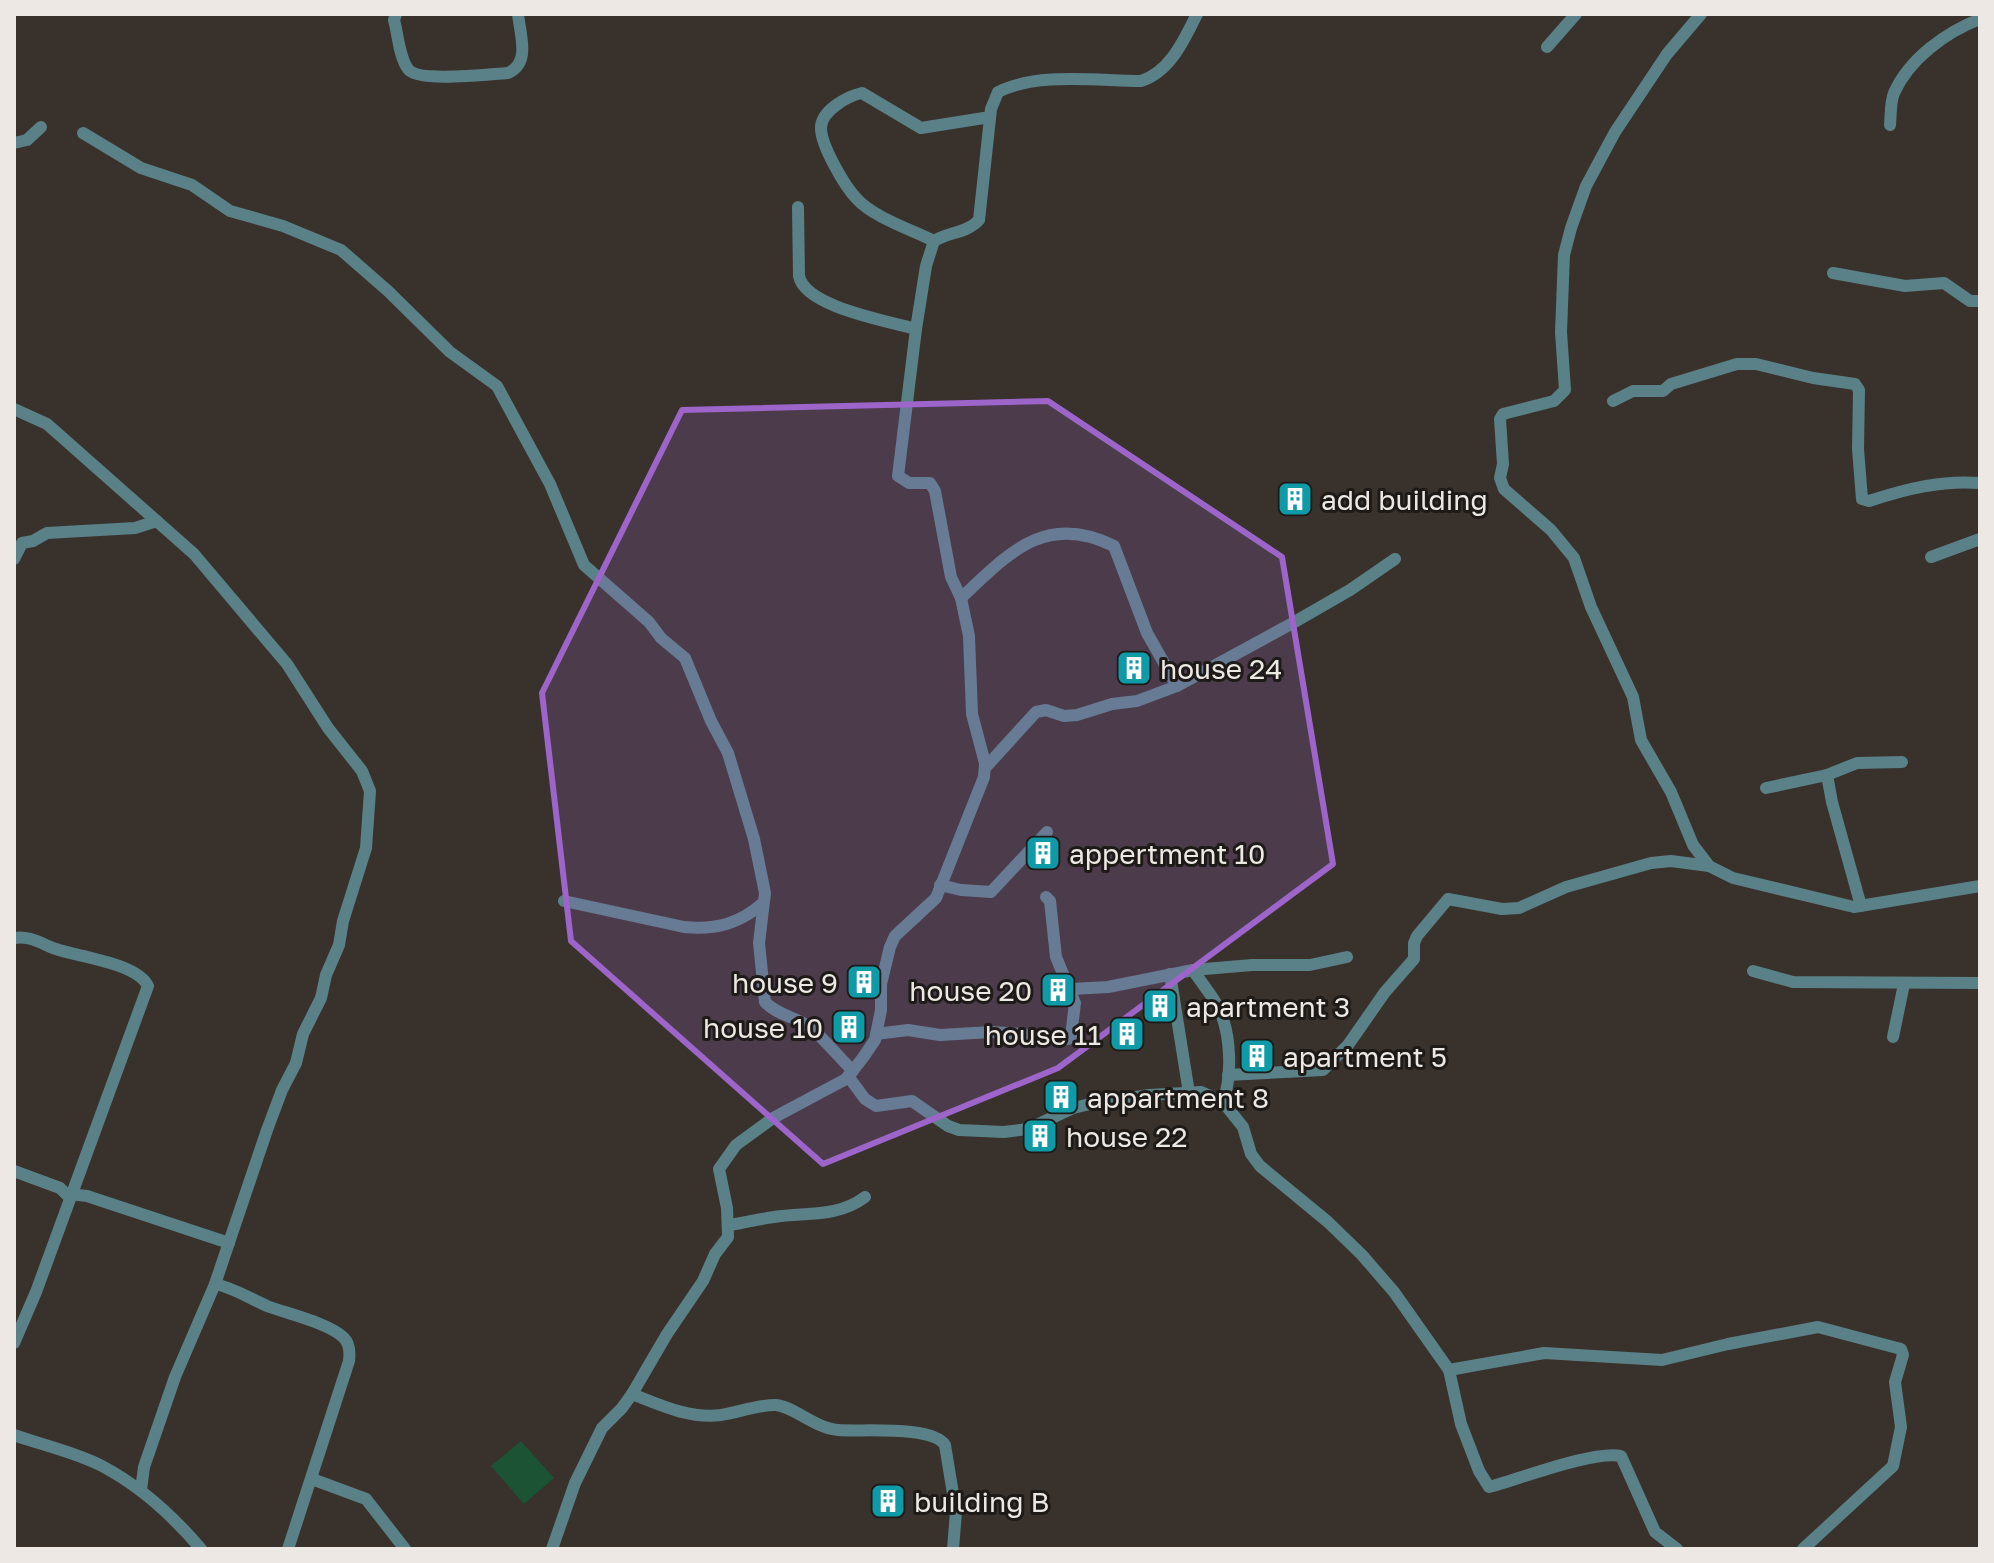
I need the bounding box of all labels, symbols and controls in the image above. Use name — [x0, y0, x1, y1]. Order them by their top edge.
building icon: add building — [1276, 480, 1314, 518]
place label: add building — [1321, 483, 1488, 516]
building icon: house 24 — [1115, 649, 1153, 687]
place label: house 24 — [1160, 652, 1282, 685]
building icon: appertment 10 — [1024, 834, 1062, 872]
place label: appertment 10 — [1069, 837, 1265, 870]
building icon: house 9 — [845, 963, 883, 1001]
place label: house 9 — [732, 966, 838, 999]
building icon: house 20 — [1039, 971, 1077, 1009]
place label: house 20 — [909, 974, 1032, 1007]
building icon: apartment 3 — [1141, 987, 1179, 1025]
place label: apartment 3 — [1186, 990, 1350, 1023]
building icon: house 10 — [830, 1008, 868, 1046]
place label: house 10 — [703, 1011, 823, 1044]
building icon: house 11 — [1108, 1015, 1146, 1053]
place label: house 11 — [985, 1018, 1101, 1051]
building icon: apartment 5 — [1238, 1037, 1276, 1075]
place label: apartment 5 — [1283, 1040, 1447, 1073]
building icon: appartment 8 — [1042, 1078, 1080, 1116]
place label: appartment 8 — [1087, 1081, 1269, 1114]
building icon: house 22 — [1021, 1117, 1059, 1155]
place label: house 22 — [1066, 1120, 1188, 1153]
building icon: building B — [869, 1482, 907, 1520]
place label: building B — [914, 1485, 1049, 1518]

